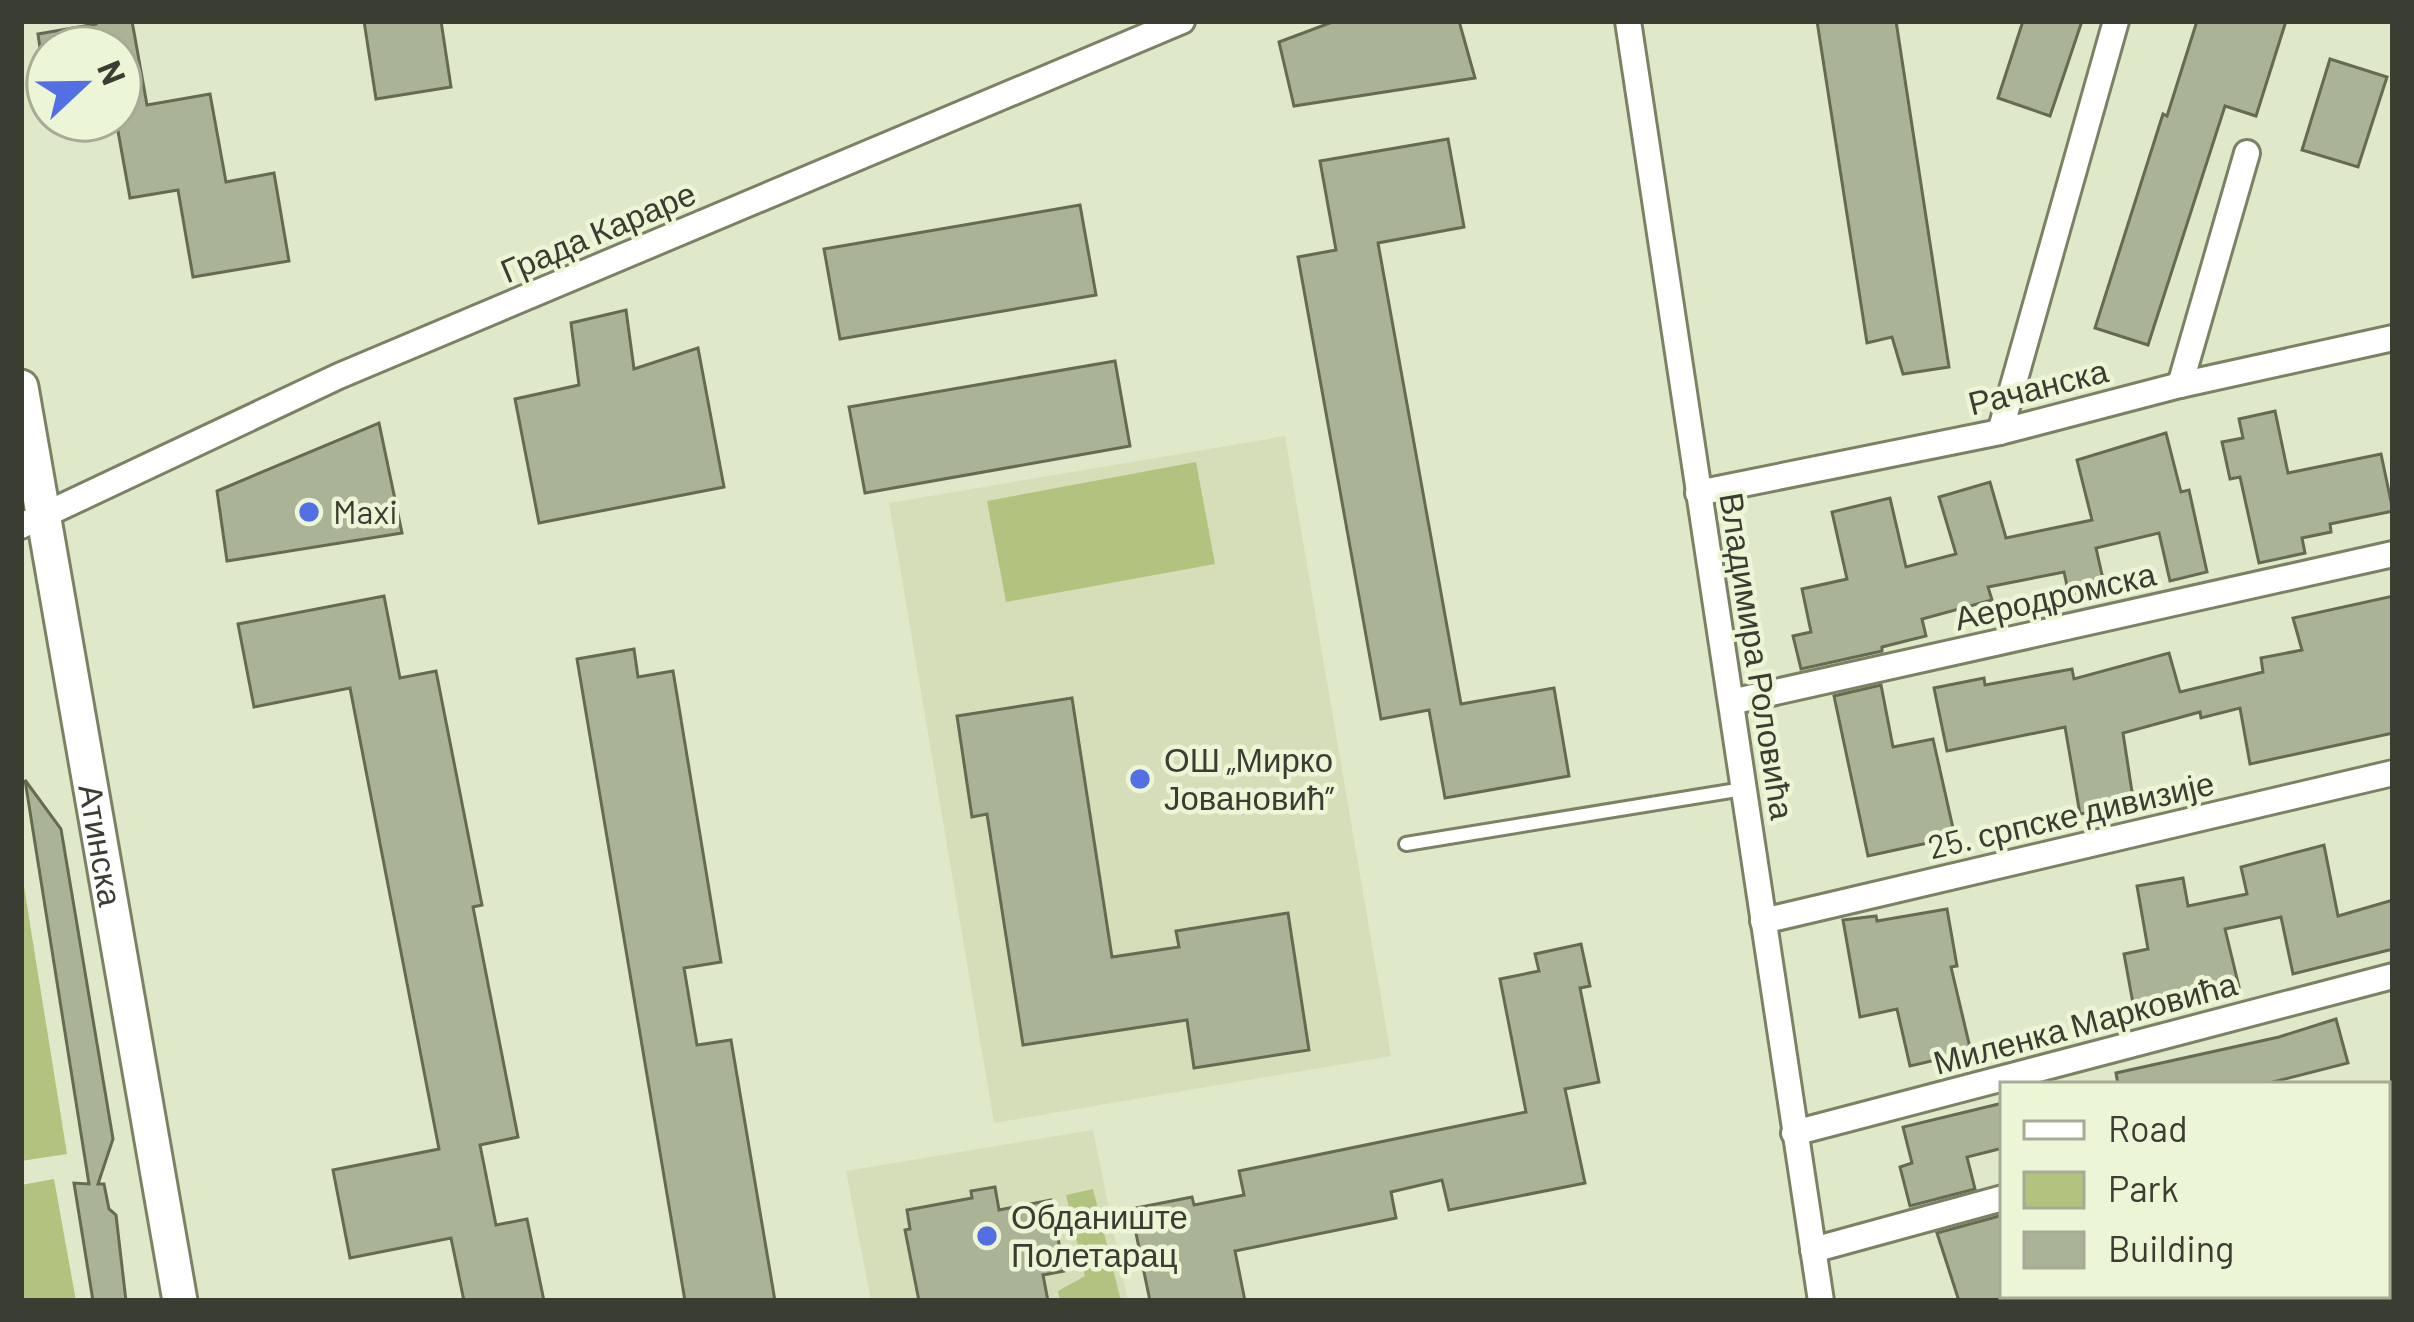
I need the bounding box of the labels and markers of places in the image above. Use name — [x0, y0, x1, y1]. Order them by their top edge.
place label: Maxi — [333, 491, 398, 531]
marker: Maxi — [296, 499, 322, 525]
place label: ОШ „Мирко Јовановић” — [1164, 739, 1334, 817]
marker: ОШ „Мирко Јовановић” — [1127, 766, 1153, 792]
place label: Обданиште Полетарац — [1011, 1196, 1188, 1274]
marker: Обданиште Полетарац — [974, 1223, 1000, 1249]

